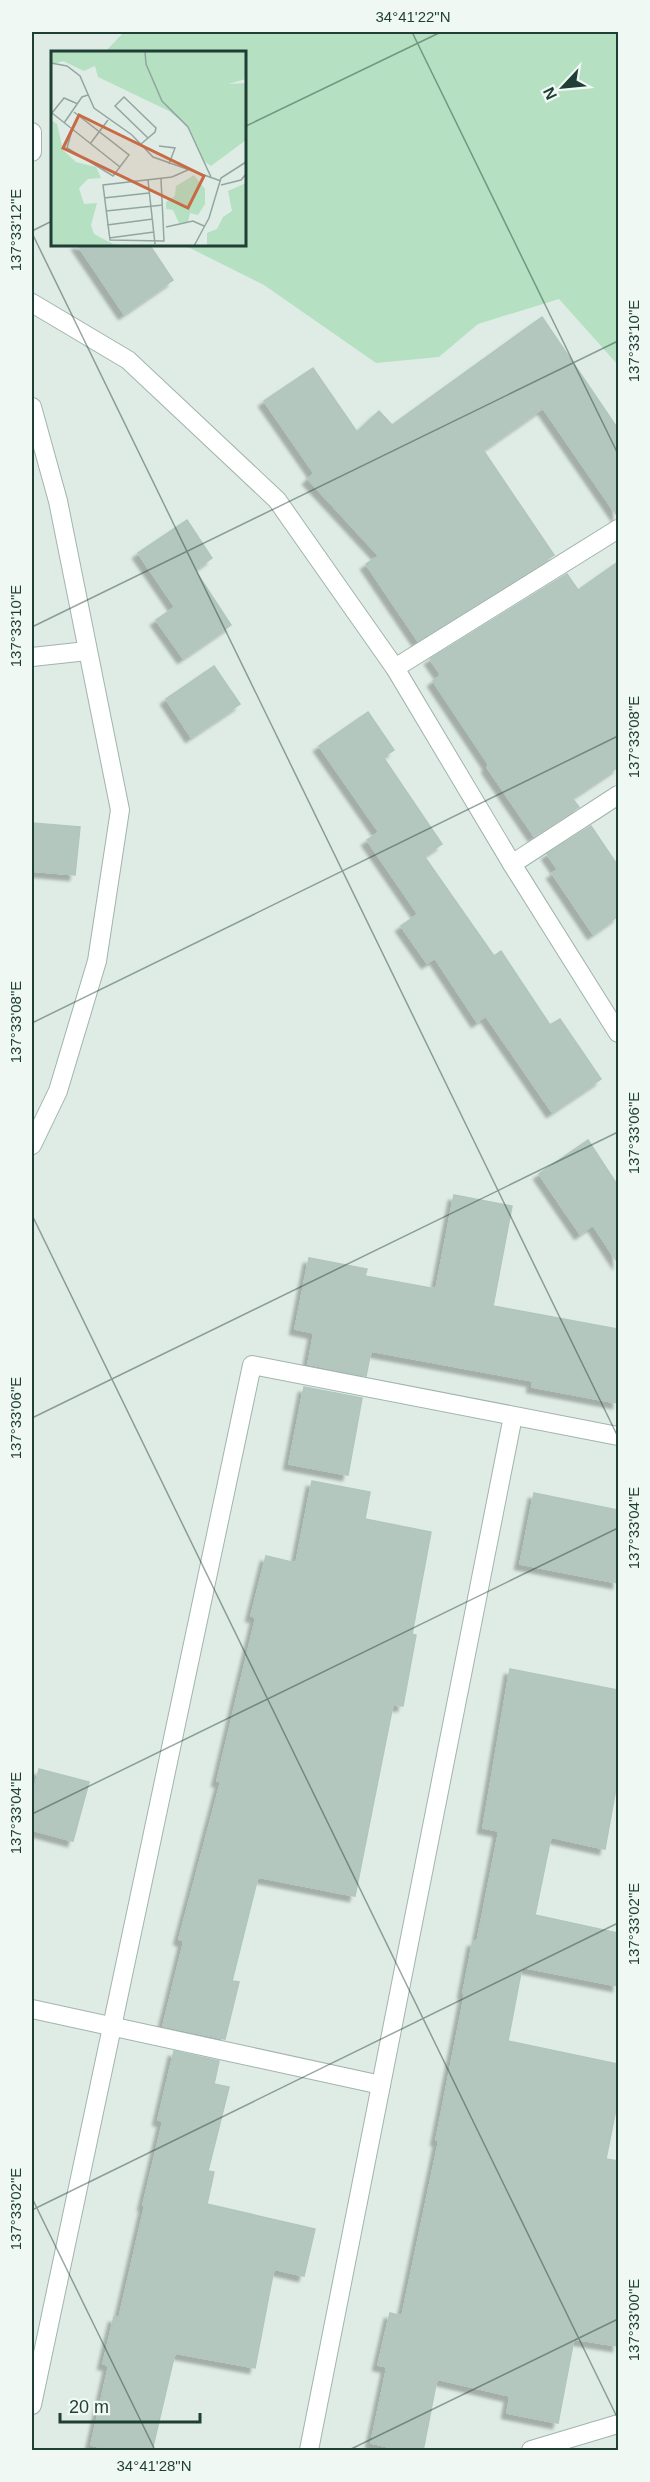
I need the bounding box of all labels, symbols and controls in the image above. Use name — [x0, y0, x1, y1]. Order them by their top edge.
text: 34°41'22"N — [375, 8, 451, 25]
inset map — [51, 51, 246, 246]
north arrow — [533, 57, 593, 117]
text: N — [540, 84, 560, 102]
text: 137°33'12"E — [7, 189, 24, 271]
text: 137°33'10"E — [625, 300, 642, 382]
text: 137°33'10"E — [7, 585, 24, 667]
text: 137°33'08"E — [625, 696, 642, 778]
text: 137°33'08"E — [7, 981, 24, 1063]
text: 137°33'06"E — [625, 1092, 642, 1174]
text: 137°33'06"E — [7, 1377, 24, 1459]
text: 137°33'04"E — [625, 1487, 642, 1569]
text: 137°33'04"E — [7, 1772, 24, 1854]
text: 137°33'02"E — [625, 1883, 642, 1965]
text: 137°33'02"E — [7, 2168, 24, 2250]
text: 137°33'00"E — [625, 2279, 642, 2361]
scale bar — [60, 2386, 200, 2424]
text: 20 m — [69, 2397, 109, 2417]
text: 34°41'28"N — [116, 2457, 192, 2474]

